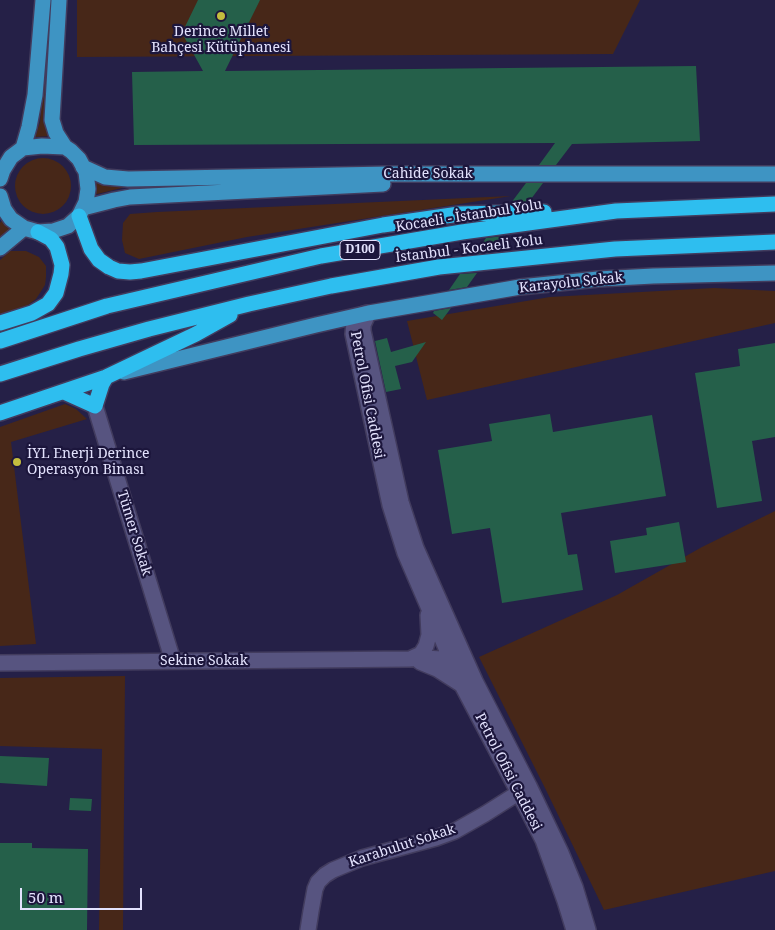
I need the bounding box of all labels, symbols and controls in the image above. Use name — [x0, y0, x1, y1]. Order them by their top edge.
marker: Derince Millet Bahçesi Kütüphanesi — [215, 10, 227, 22]
place label: Derince Millet Bahçesi Kütüphanesi — [151, 24, 291, 56]
street label: Cahide Sokak — [383, 166, 473, 182]
street label: Kocaeli - İstanbul Yolu — [395, 196, 543, 236]
street label: İstanbul - Kocaeli Yolu — [394, 232, 544, 266]
road number: D100 — [340, 240, 380, 260]
street label: Karayolu Sokak — [518, 269, 624, 297]
street label: Petrol Ofisi Caddesi — [346, 330, 388, 460]
place label: İYL Enerji Derince Operasyon Binası — [27, 446, 150, 478]
marker: İYL Enerji Derince Operasyon Binası — [11, 456, 23, 468]
street label: Tümer Sokak — [113, 488, 155, 578]
street label: Sekine Sokak — [160, 653, 248, 669]
street label: Petrol Ofisi Caddesi — [471, 710, 545, 834]
street label: Karabulut Sokak — [347, 821, 457, 871]
scale bar — [22, 878, 145, 910]
text: 50 m — [28, 887, 63, 907]

